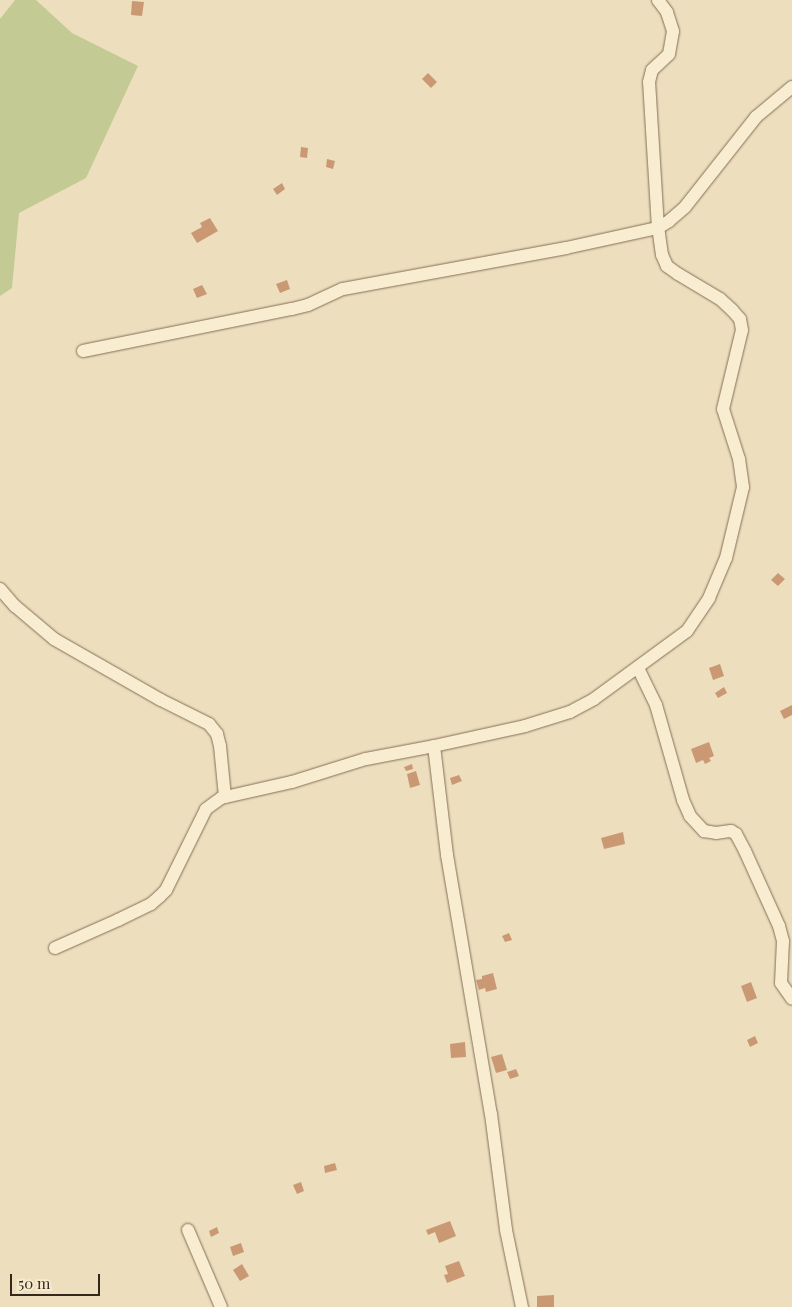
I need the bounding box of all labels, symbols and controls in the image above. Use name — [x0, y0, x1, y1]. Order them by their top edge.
scale bar — [12, 1264, 102, 1296]
text: 50 m — [18, 1273, 50, 1293]

